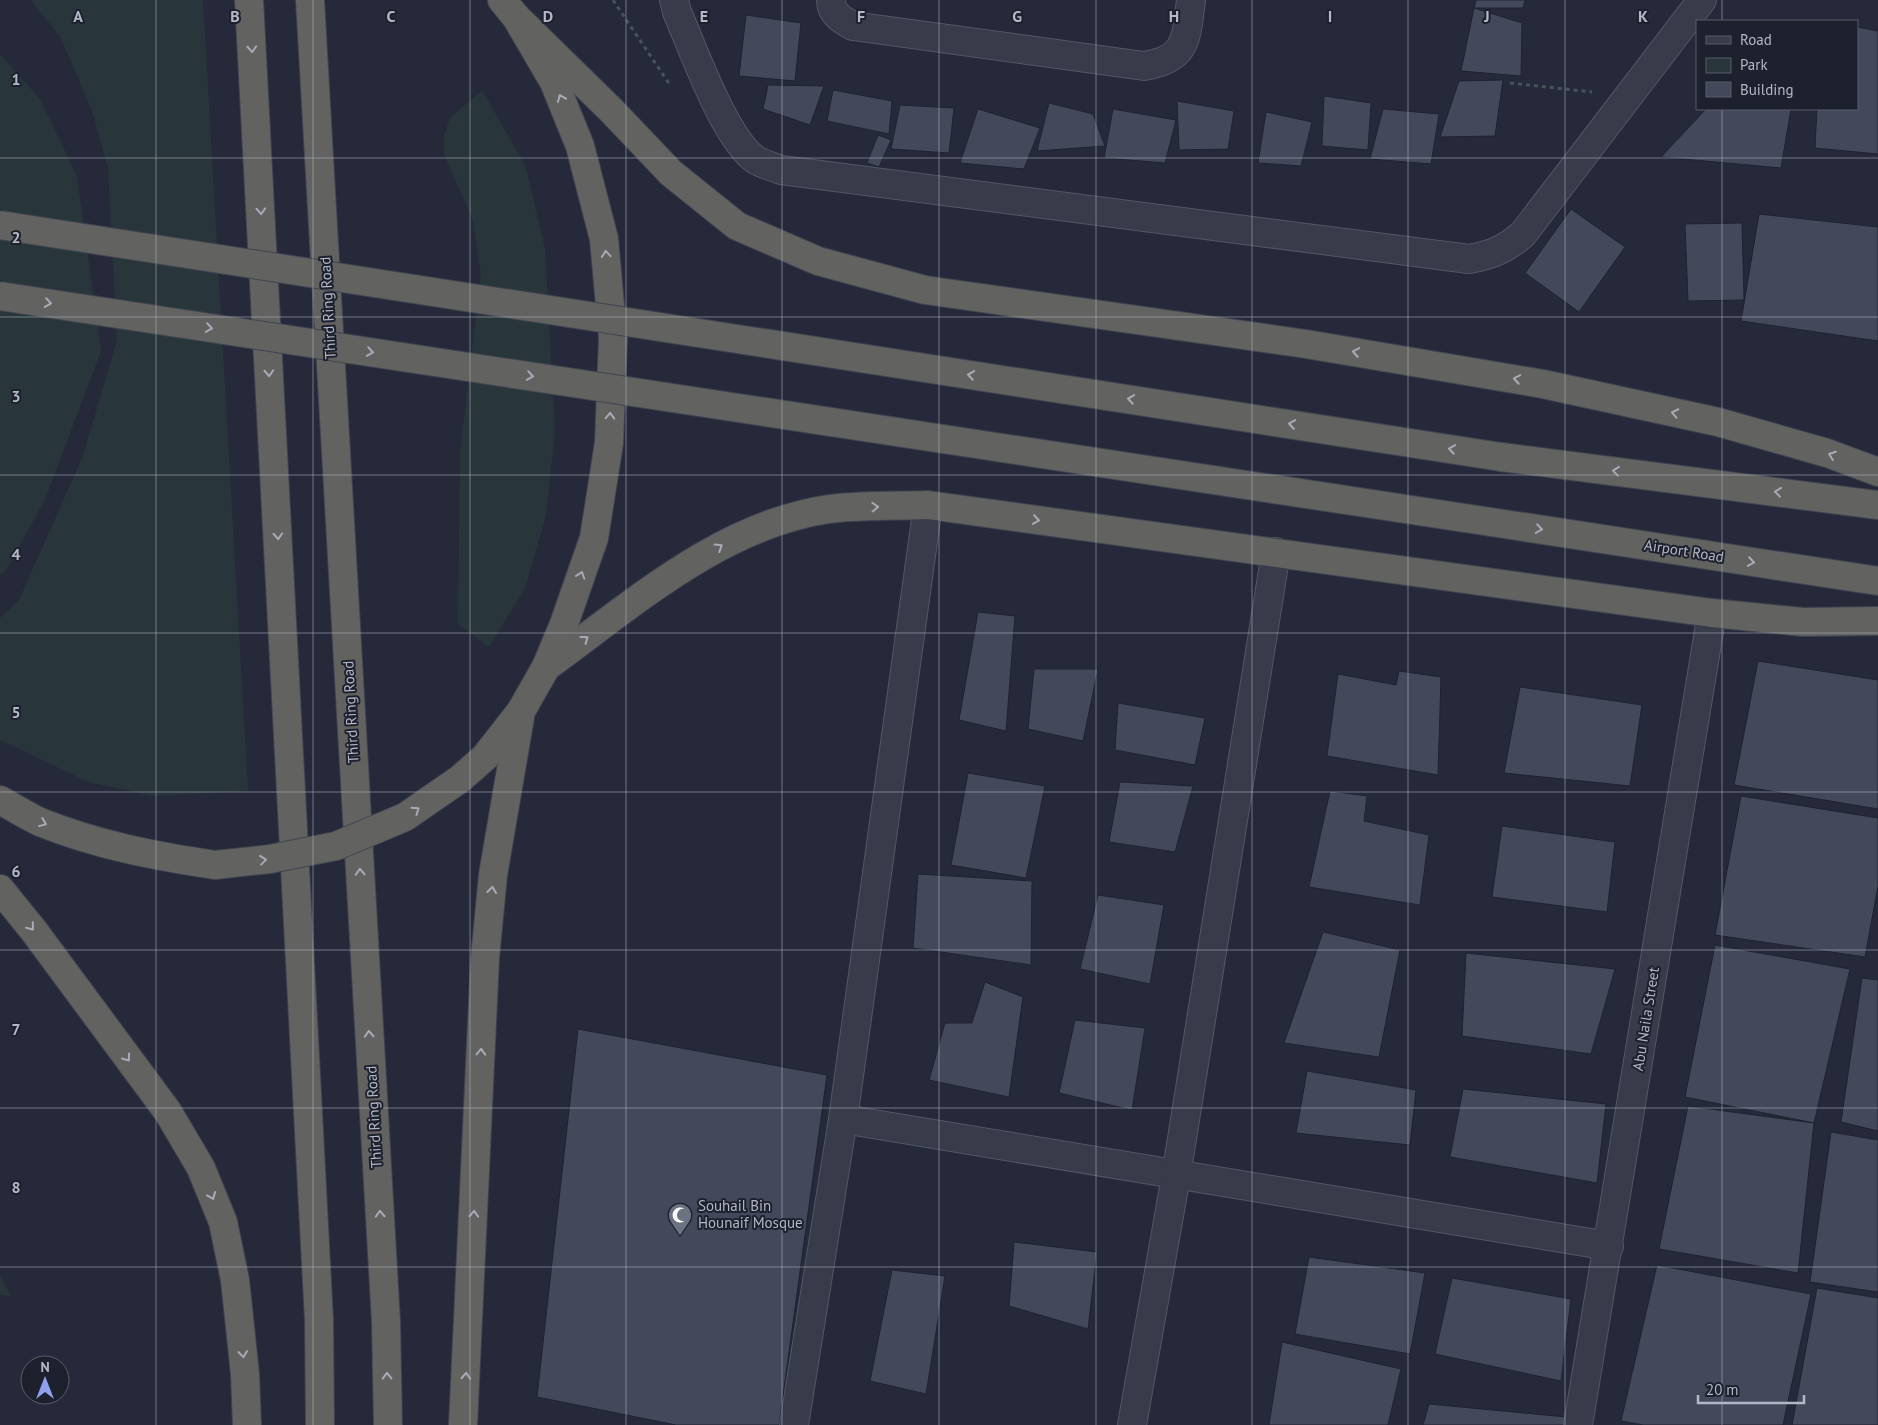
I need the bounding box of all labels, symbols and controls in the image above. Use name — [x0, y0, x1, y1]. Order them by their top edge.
text: A — [73, 6, 83, 26]
text: B — [230, 6, 240, 26]
text: C — [387, 6, 396, 26]
text: D — [543, 6, 553, 26]
text: E — [700, 6, 708, 26]
text: F — [857, 6, 865, 26]
text: G — [1012, 6, 1022, 26]
text: H — [1169, 6, 1179, 26]
text: I — [1328, 6, 1332, 26]
text: J — [1483, 6, 1490, 26]
text: K — [1638, 6, 1648, 26]
legend — [1696, 20, 1858, 110]
text: Road — [1740, 30, 1772, 49]
one-way arrow — [247, 45, 257, 53]
text: Park — [1740, 55, 1768, 74]
text: 1 — [11, 69, 21, 89]
text: Building — [1740, 80, 1794, 99]
one-way arrow — [556, 94, 567, 103]
one-way arrow — [255, 207, 266, 215]
text: 2 — [11, 227, 21, 247]
one-way arrow — [600, 249, 611, 257]
street label: Third Ring Road — [315, 256, 340, 360]
one-way arrow — [44, 298, 53, 308]
one-way arrow — [205, 322, 213, 332]
one-way arrow — [366, 346, 374, 357]
one-way arrow — [1352, 348, 1361, 358]
one-way arrow — [264, 369, 275, 377]
one-way arrow — [966, 370, 975, 380]
one-way arrow — [526, 371, 535, 381]
one-way arrow — [1512, 375, 1521, 385]
text: 3 — [11, 386, 21, 406]
one-way arrow — [1127, 395, 1136, 405]
one-way arrow — [1671, 408, 1680, 419]
one-way arrow — [605, 411, 616, 419]
one-way arrow — [1288, 420, 1296, 430]
one-way arrow — [1448, 444, 1456, 455]
one-way arrow — [1829, 451, 1837, 461]
one-way arrow — [1612, 466, 1620, 477]
one-way arrow — [1773, 487, 1781, 498]
one-way arrow — [871, 502, 879, 513]
one-way arrow — [1033, 514, 1041, 525]
one-way arrow — [1535, 523, 1543, 534]
one-way arrow — [272, 532, 283, 540]
street label: Airport Road — [1643, 535, 1725, 566]
text: 4 — [11, 544, 21, 564]
one-way arrow — [714, 544, 723, 553]
one-way arrow — [1747, 556, 1756, 566]
one-way arrow — [575, 571, 585, 579]
one-way arrow — [580, 636, 589, 645]
street label: Third Ring Road — [338, 660, 363, 764]
text: 5 — [11, 702, 21, 722]
one-way arrow — [410, 807, 419, 815]
one-way arrow — [38, 816, 47, 827]
one-way arrow — [259, 855, 267, 866]
text: 6 — [11, 861, 21, 881]
one-way arrow — [355, 868, 366, 876]
one-way arrow — [486, 885, 497, 893]
one-way arrow — [25, 921, 33, 930]
street label: Abu Naila Street — [1628, 966, 1663, 1072]
text: 7 — [11, 1019, 21, 1039]
one-way arrow — [364, 1030, 375, 1038]
one-way arrow — [476, 1047, 487, 1055]
one-way arrow — [122, 1052, 130, 1061]
street label: Third Ring Road — [361, 1065, 386, 1169]
text: 8 — [11, 1177, 21, 1197]
one-way arrow — [206, 1191, 216, 1199]
place label: Souhail Bin Hounaif Mosque — [698, 1196, 803, 1232]
mosque icon: Souhail Bin Hounaif Mosque — [667, 1202, 693, 1236]
one-way arrow — [374, 1210, 385, 1218]
one-way arrow — [469, 1210, 480, 1218]
one-way arrow — [237, 1350, 248, 1358]
north arrow — [20, 1355, 70, 1405]
text: N — [40, 1358, 50, 1376]
one-way arrow — [382, 1372, 392, 1380]
one-way arrow — [460, 1372, 471, 1380]
scale bar — [1698, 1372, 1804, 1404]
text: 20 m — [1706, 1380, 1739, 1399]

